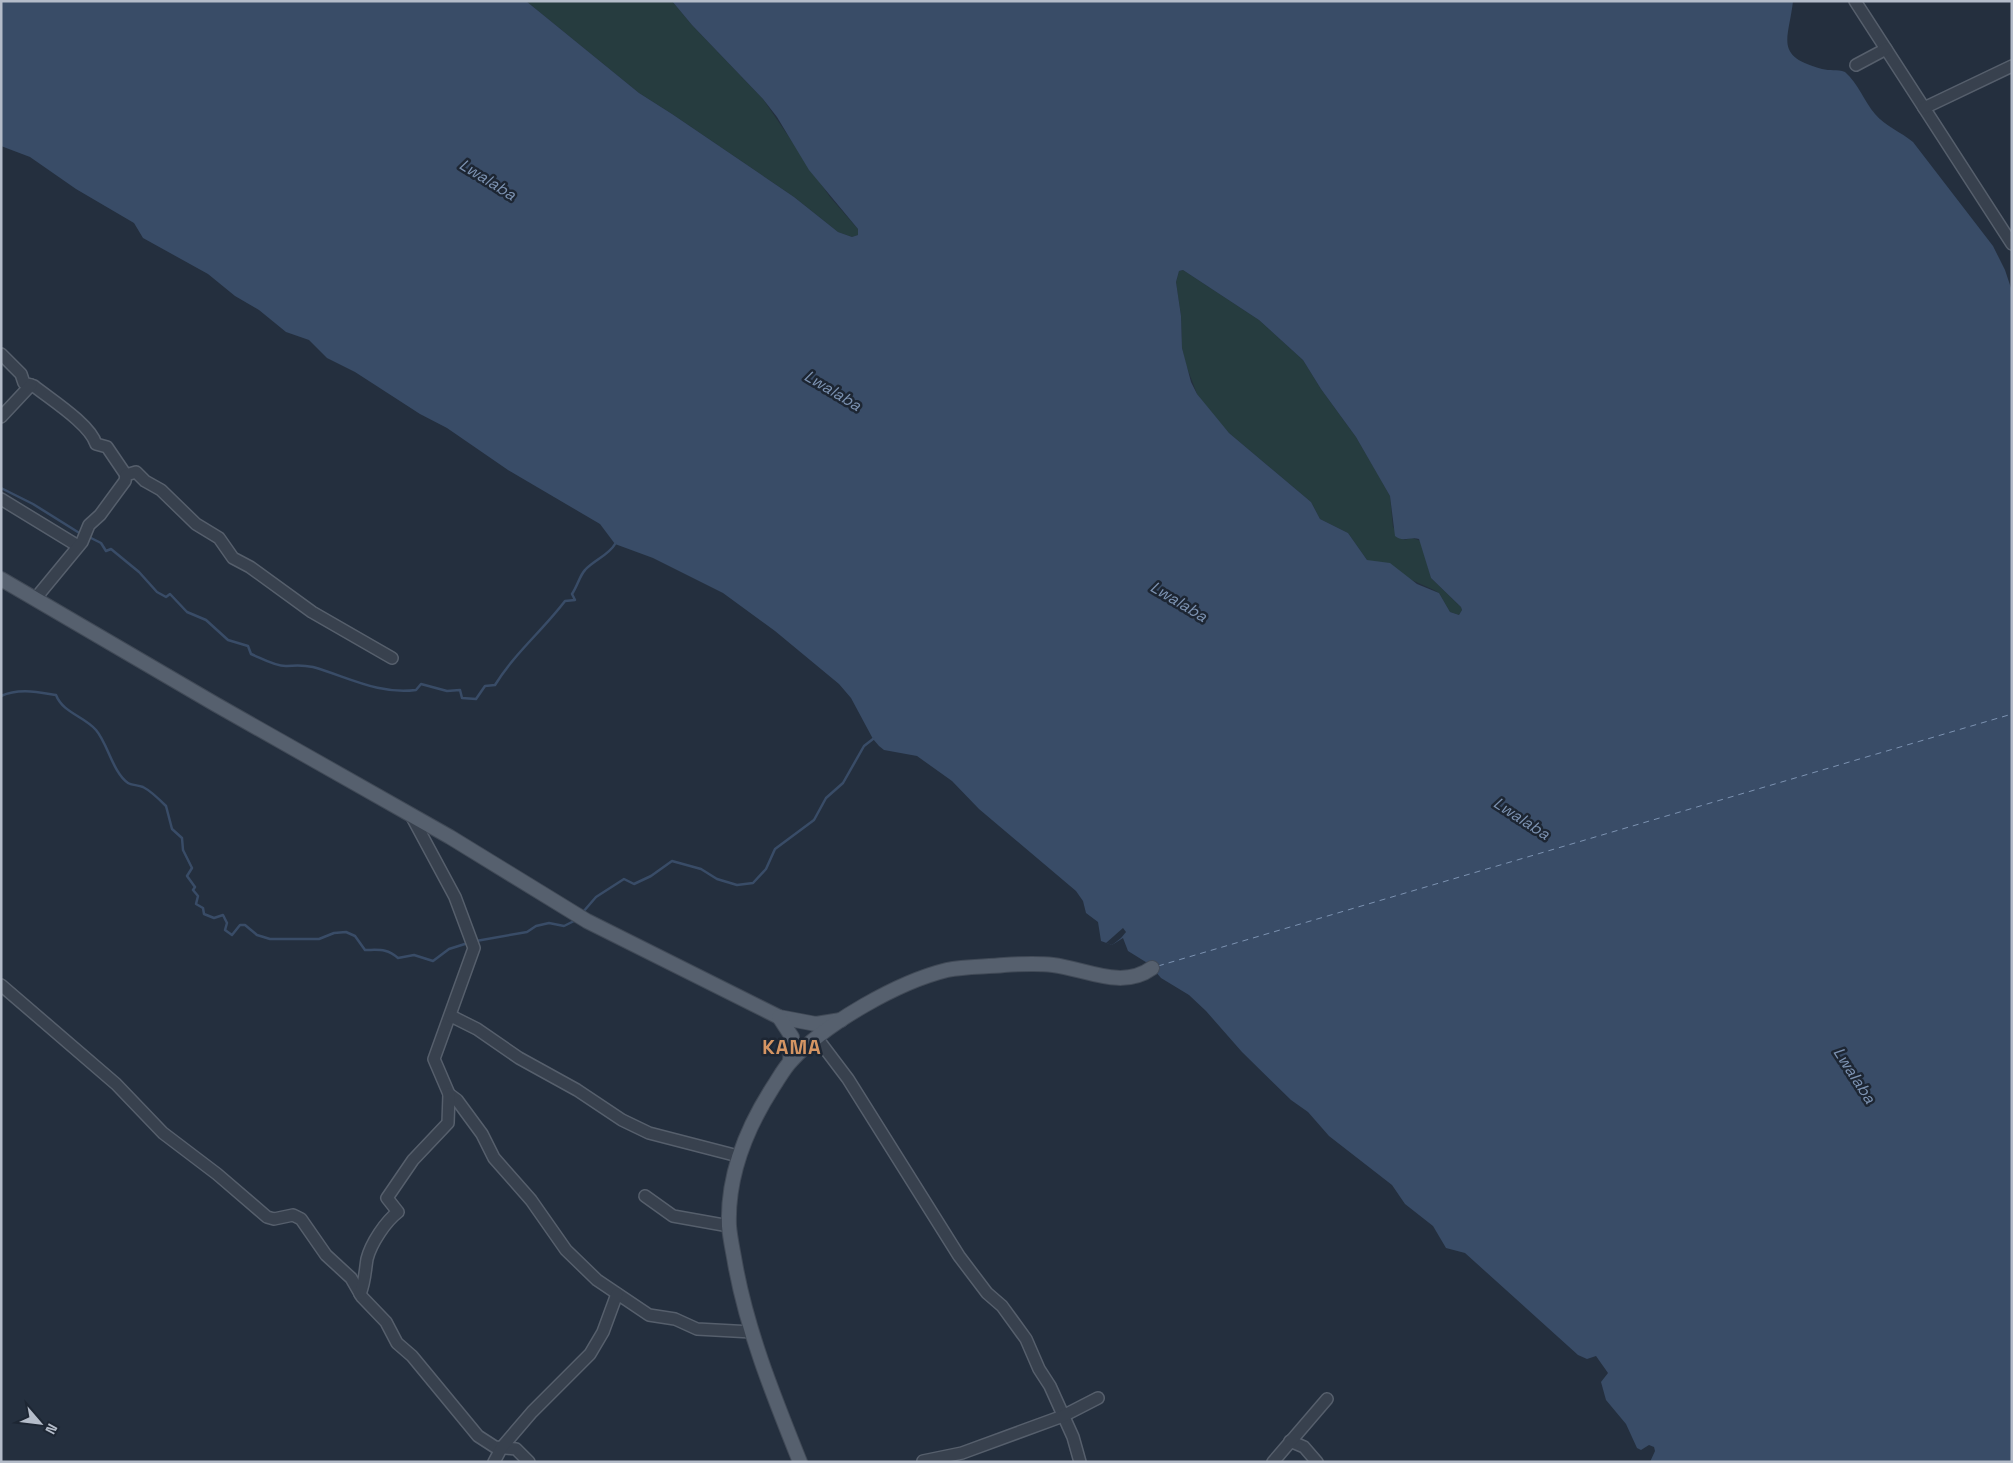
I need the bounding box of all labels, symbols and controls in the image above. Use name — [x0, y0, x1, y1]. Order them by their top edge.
water label: Lwalaba — [455, 154, 521, 205]
water label: Lwalaba — [800, 365, 866, 416]
water label: Lwalaba — [1146, 576, 1212, 627]
water label: Lwalaba — [1490, 792, 1555, 845]
district label: KAMA — [762, 1034, 822, 1060]
water label: Lwalaba — [1829, 1043, 1881, 1108]
north arrow — [15, 1398, 65, 1448]
text: N — [41, 1421, 62, 1437]

